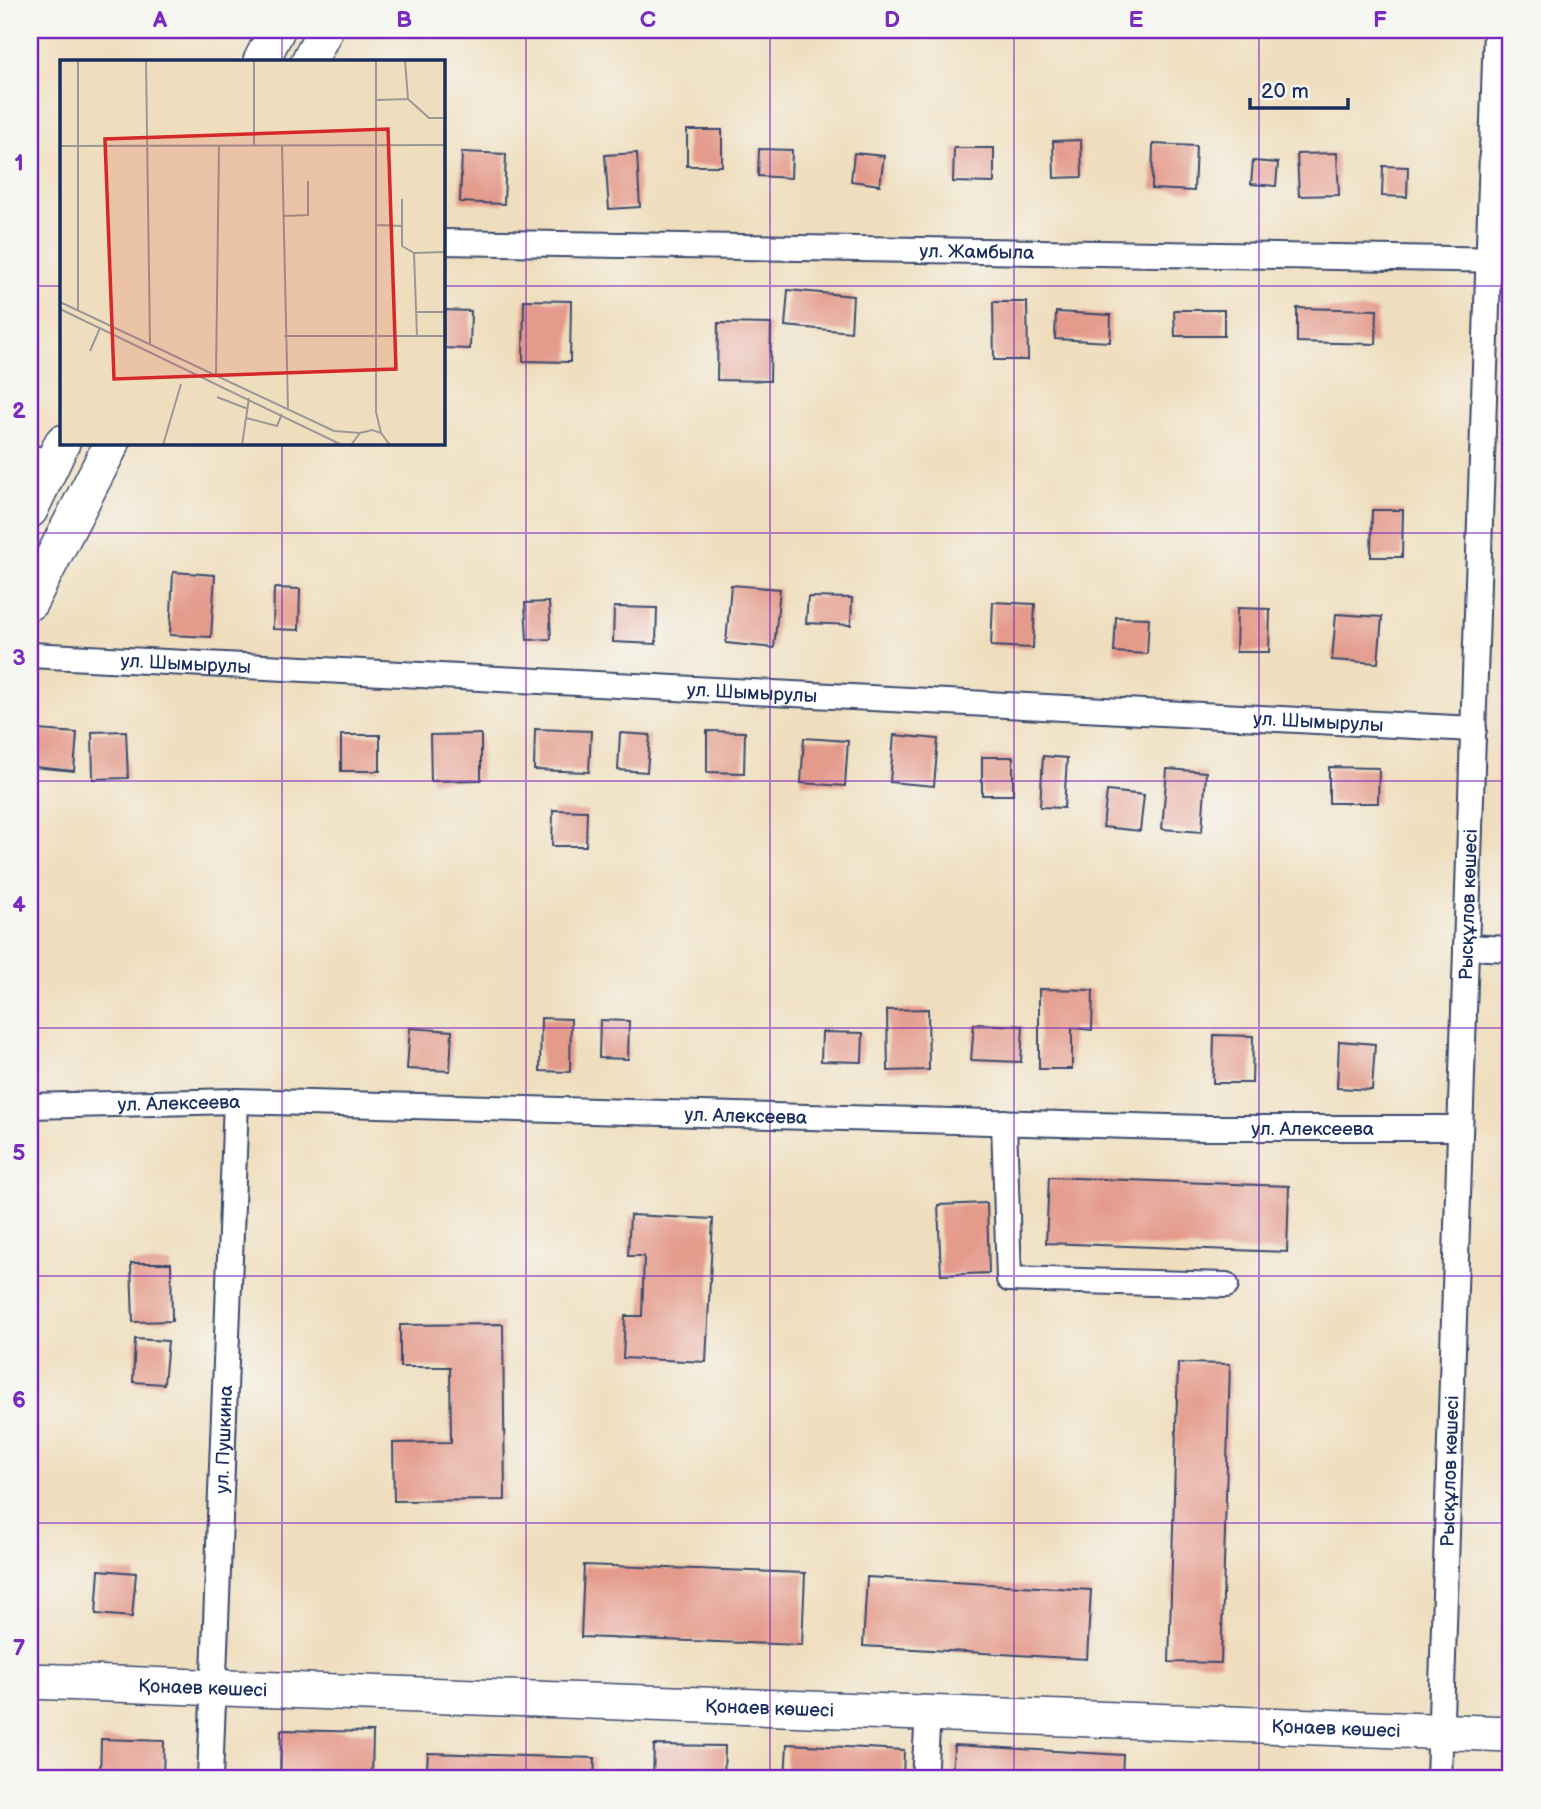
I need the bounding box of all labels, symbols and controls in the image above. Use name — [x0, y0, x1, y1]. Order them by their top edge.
text: A — [152, 6, 168, 34]
text: B — [396, 6, 412, 34]
text: C — [640, 6, 656, 34]
text: D — [884, 6, 900, 34]
text: E — [1129, 6, 1144, 34]
text: F — [1373, 6, 1387, 34]
inset map — [60, 60, 444, 444]
scale bar — [1250, 66, 1348, 110]
text: 20 m — [1261, 79, 1309, 104]
text: 1 — [14, 149, 24, 177]
street label: ул. Жамбыла — [919, 240, 1035, 265]
text: 2 — [12, 397, 26, 425]
text: 3 — [12, 644, 26, 672]
street label: ул. Шымырулы — [120, 650, 252, 679]
street label: ул. Шымырулы — [686, 679, 818, 708]
street label: ул. Шымырулы — [1252, 708, 1384, 737]
street label: Рысқұлов көшесі — [1455, 828, 1483, 981]
text: 4 — [12, 891, 26, 919]
street label: ул. Алексеева — [117, 1091, 241, 1117]
street label: ул. Алексеева — [684, 1104, 807, 1130]
street label: ул. Алексеева — [1251, 1118, 1374, 1141]
text: 5 — [12, 1139, 26, 1167]
street label: ул. Пушкина — [211, 1385, 238, 1494]
text: 6 — [12, 1386, 26, 1414]
street label: Рысқұлов көшесі — [1437, 1395, 1464, 1547]
text: 7 — [13, 1634, 26, 1662]
street label: Қонаев көшесі — [138, 1675, 268, 1702]
street label: Қонаев көшесі — [704, 1695, 834, 1723]
street label: Қонаев көшесі — [1271, 1715, 1401, 1743]

